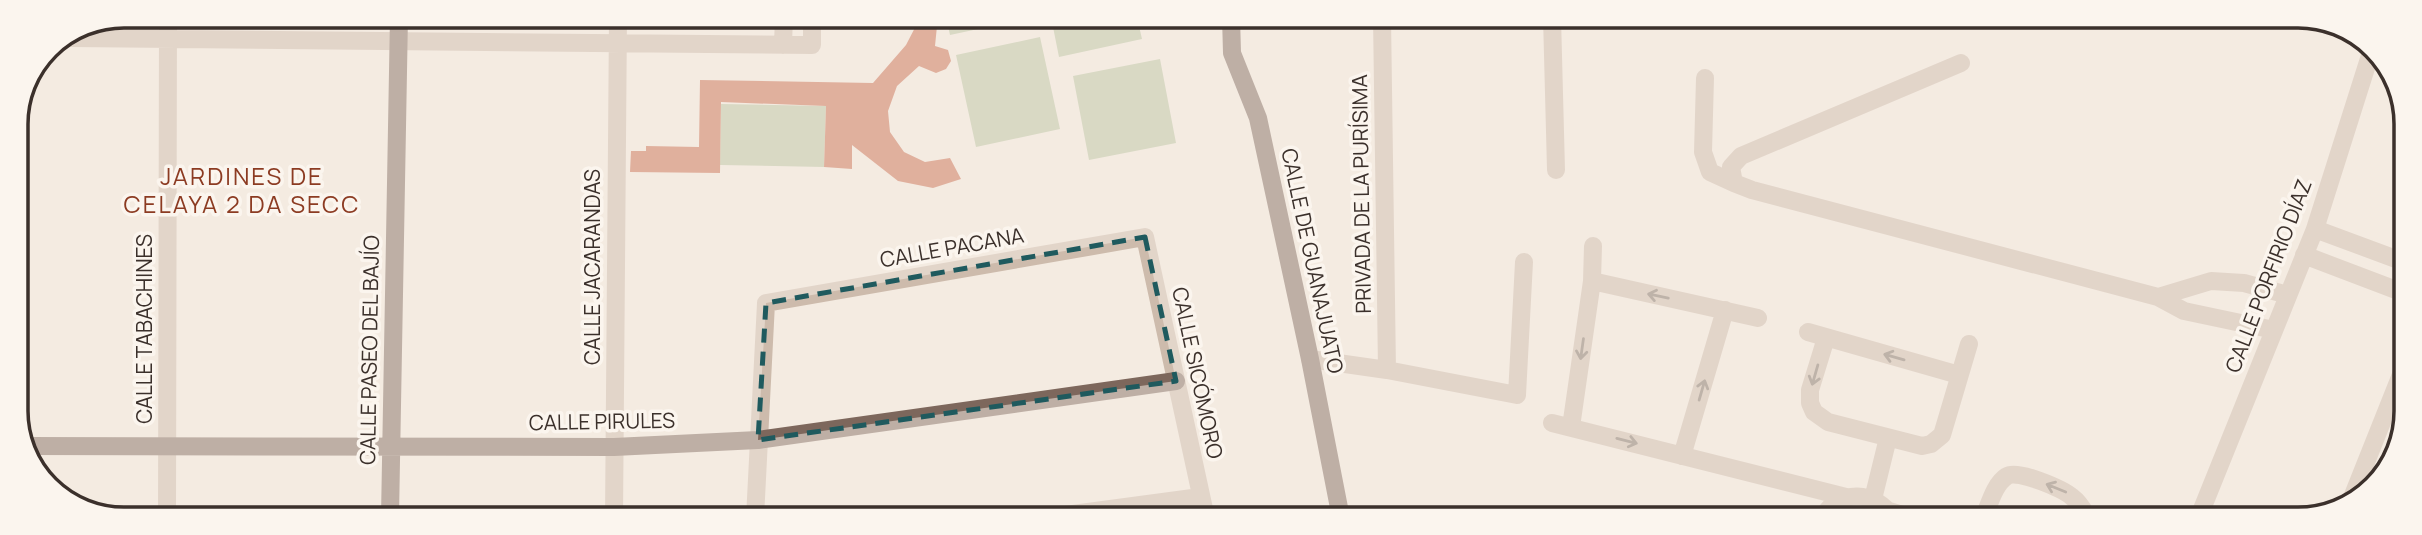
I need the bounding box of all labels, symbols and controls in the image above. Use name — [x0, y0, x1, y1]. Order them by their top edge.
street label: PRIVADA DE LA PURÍSIMA — [1345, 74, 1377, 314]
street label: CALLE DE GUANAJUATO — [1275, 146, 1351, 376]
district label: JARDINES DE CELAYA 2 DA SECC — [124, 159, 360, 220]
street label: CALLE JACARANDAS — [578, 169, 606, 365]
street label: CALLE PORFIRIO DÍAZ — [2218, 175, 2318, 376]
street label: CALLE PACANA — [878, 221, 1026, 273]
street label: CALLE TABACHINES — [130, 234, 158, 424]
street label: CALLE PASEO DEL BAJÍO — [353, 235, 385, 465]
street label: CALLE SICÓMORO — [1166, 284, 1230, 461]
one-way arrow — [1648, 288, 1670, 301]
one-way arrow — [1575, 337, 1588, 360]
one-way arrow — [1883, 350, 1905, 363]
one-way arrow — [1807, 364, 1820, 386]
one-way arrow — [1696, 379, 1709, 401]
street label: CALLE PIRULES — [529, 406, 675, 436]
one-way arrow — [1616, 436, 1638, 449]
one-way arrow — [2045, 481, 2067, 494]

